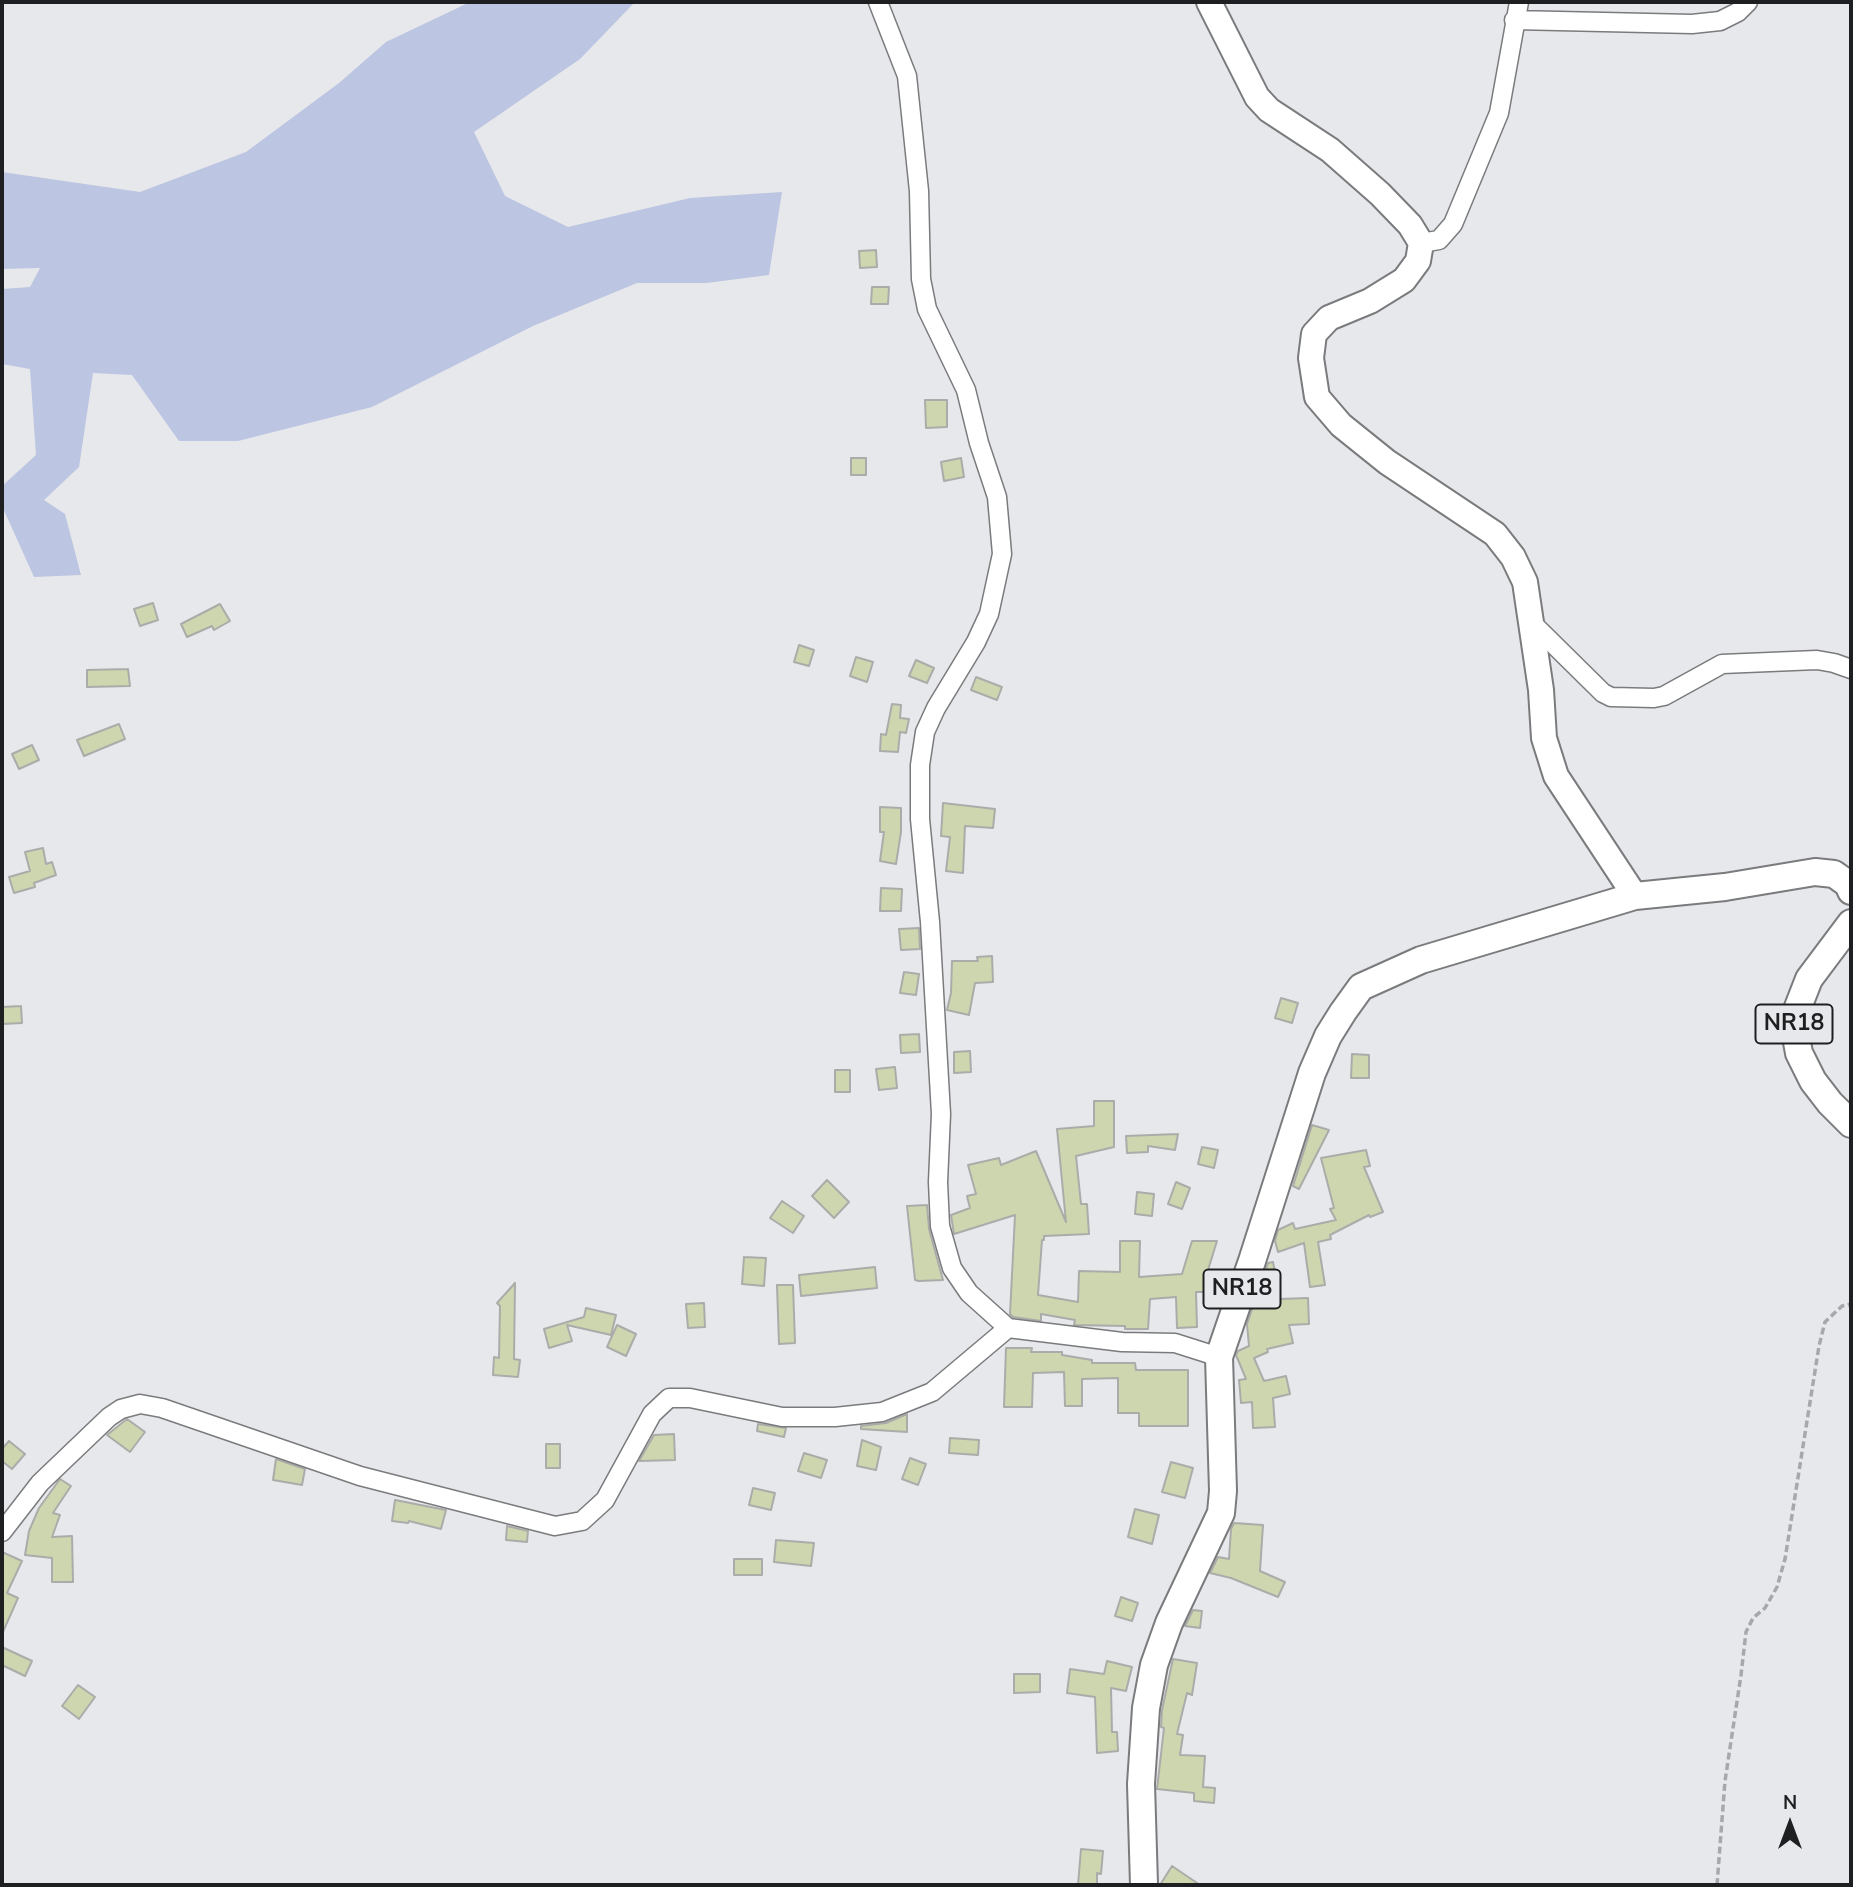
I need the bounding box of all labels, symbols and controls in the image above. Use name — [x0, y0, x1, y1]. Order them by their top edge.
road number: NR18 — [1756, 1004, 1832, 1044]
road number: NR18 — [1204, 1270, 1280, 1308]
north arrow — [1755, 1789, 1825, 1859]
text: N — [1783, 1790, 1797, 1816]

